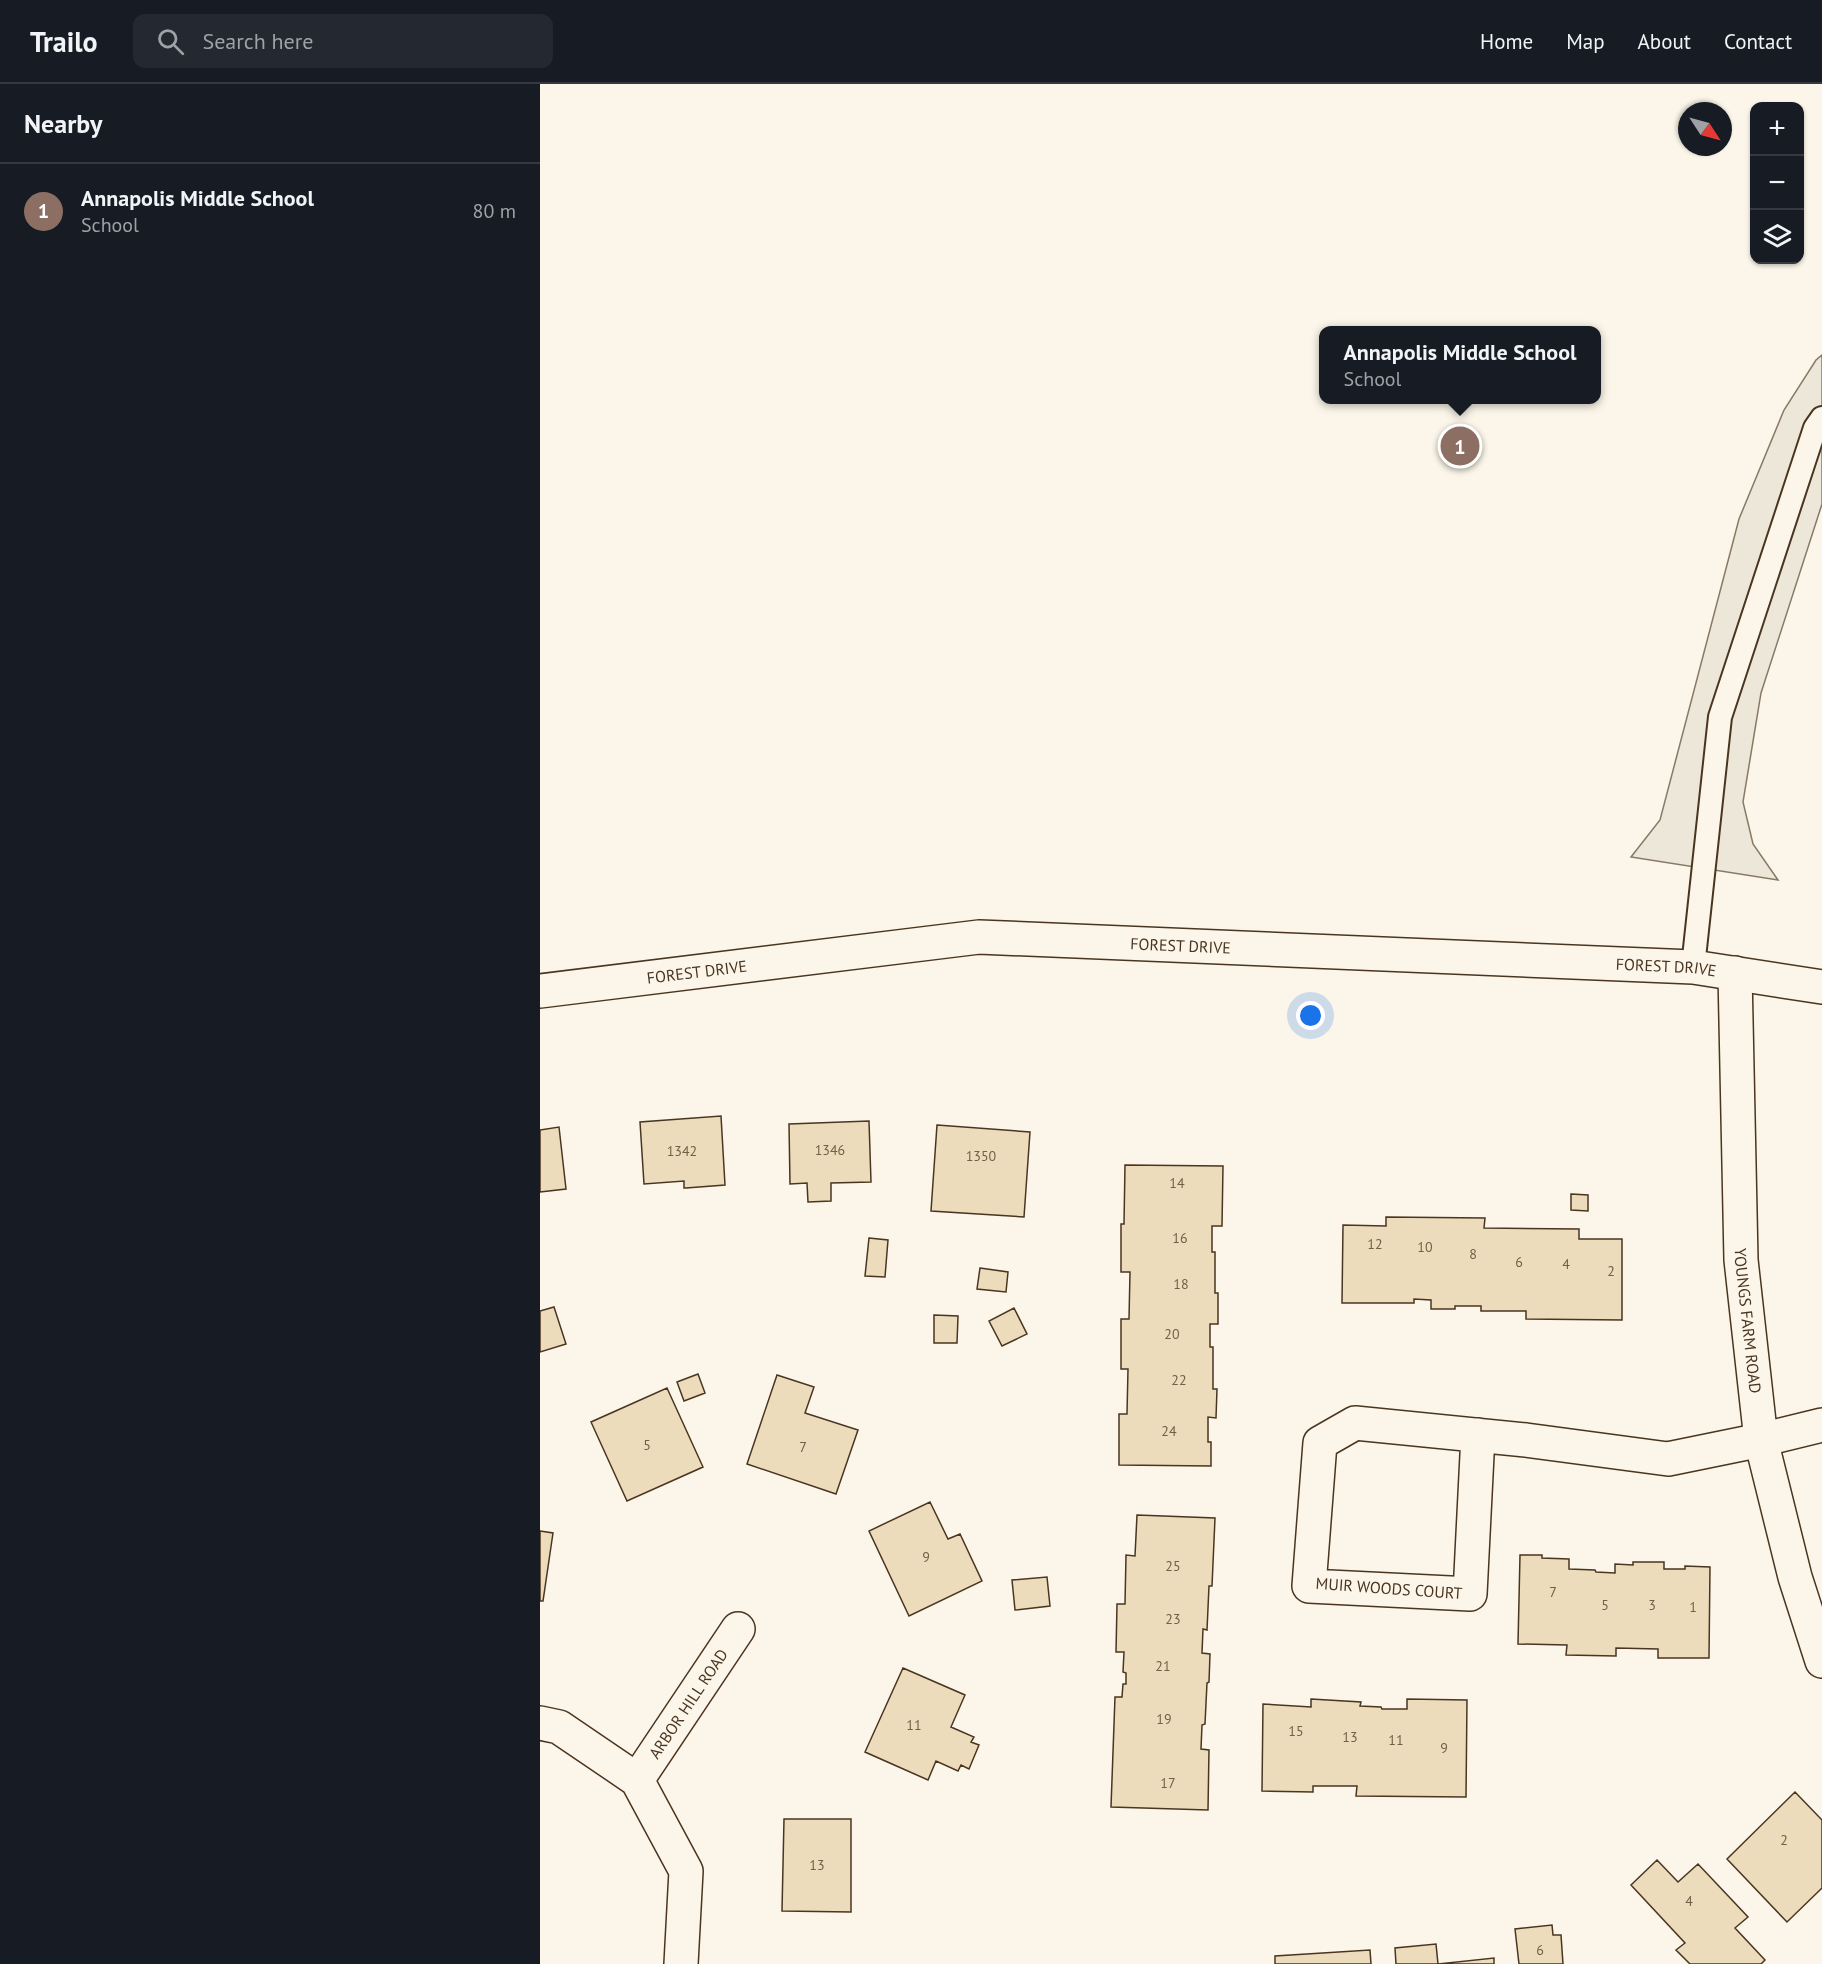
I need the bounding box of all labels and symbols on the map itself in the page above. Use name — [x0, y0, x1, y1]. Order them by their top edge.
north arrow — [1678, 102, 1732, 156]
pin: 1 — [1440, 424, 1480, 469]
street label: FOREST DRIVE — [1130, 933, 1231, 958]
street label: FOREST DRIVE — [1615, 954, 1718, 980]
street label: FOREST DRIVE — [646, 956, 748, 988]
your location — [1296, 1001, 1325, 1030]
house number: 1346 — [815, 1141, 845, 1159]
house number: 1342 — [667, 1142, 697, 1160]
house number: 1350 — [966, 1147, 997, 1165]
house number: 14 — [1169, 1174, 1185, 1192]
house number: 16 — [1172, 1229, 1188, 1247]
house number: 12 — [1367, 1235, 1383, 1253]
house number: 10 — [1417, 1238, 1433, 1256]
house number: 8 — [1469, 1245, 1477, 1263]
street label: YOUNGS FARM ROAD — [1731, 1248, 1766, 1394]
house number: 6 — [1515, 1253, 1523, 1271]
house number: 4 — [1562, 1255, 1570, 1273]
house number: 2 — [1607, 1262, 1615, 1280]
house number: 18 — [1173, 1275, 1189, 1293]
house number: 20 — [1164, 1325, 1180, 1343]
house number: 22 — [1171, 1371, 1187, 1389]
house number: 24 — [1161, 1422, 1177, 1440]
house number: 5 — [643, 1436, 651, 1454]
house number: 7 — [799, 1438, 807, 1456]
house number: 9 — [922, 1548, 930, 1566]
house number: 25 — [1165, 1557, 1181, 1575]
street label: MUIR WOODS COURT — [1315, 1573, 1463, 1603]
house number: 7 — [1549, 1583, 1557, 1601]
house number: 5 — [1601, 1596, 1609, 1614]
house number: 3 — [1648, 1596, 1656, 1614]
house number: 1 — [1689, 1598, 1697, 1616]
house number: 23 — [1165, 1610, 1181, 1628]
street label: ARBOR HILL ROAD — [644, 1645, 732, 1762]
house number: 21 — [1155, 1657, 1171, 1675]
house number: 19 — [1156, 1710, 1172, 1728]
house number: 11 — [906, 1716, 922, 1734]
house number: 15 — [1288, 1722, 1304, 1740]
house number: 13 — [1342, 1728, 1358, 1746]
house number: 11 — [1388, 1731, 1404, 1749]
house number: 9 — [1440, 1739, 1448, 1757]
house number: 17 — [1160, 1774, 1176, 1792]
house number: 2 — [1780, 1831, 1788, 1849]
house number: 13 — [809, 1856, 825, 1874]
house number: 4 — [1685, 1892, 1693, 1910]
house number: 6 — [1536, 1941, 1544, 1959]

